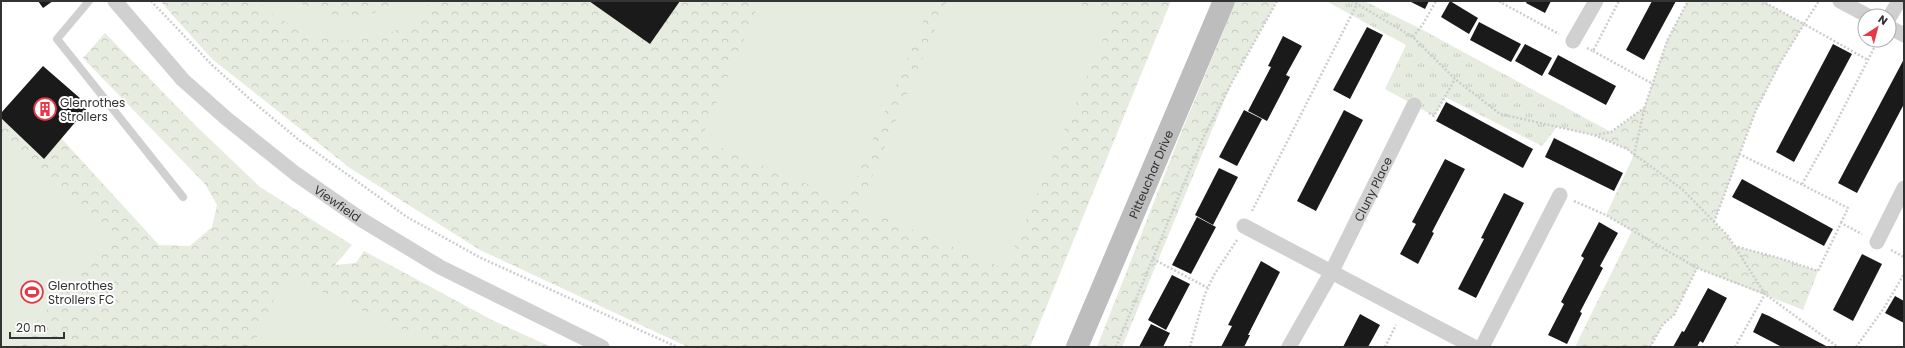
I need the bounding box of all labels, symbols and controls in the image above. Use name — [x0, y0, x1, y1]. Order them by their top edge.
north arrow — [1857, 8, 1897, 48]
text: N — [1875, 11, 1891, 29]
place label: Glenrothes Strollers — [60, 94, 125, 125]
building icon: Glenrothes Strollers — [32, 96, 58, 122]
street label: Pitteuchar Drive — [1124, 127, 1177, 221]
street label: Cluny Place — [1349, 153, 1396, 224]
street label: Viewfield — [311, 181, 365, 225]
place label: Glenrothes Strollers FC — [48, 277, 114, 308]
sports icon: Glenrothes Strollers FC — [19, 279, 45, 305]
scale bar — [10, 314, 64, 340]
text: 20 m — [16, 319, 46, 336]

